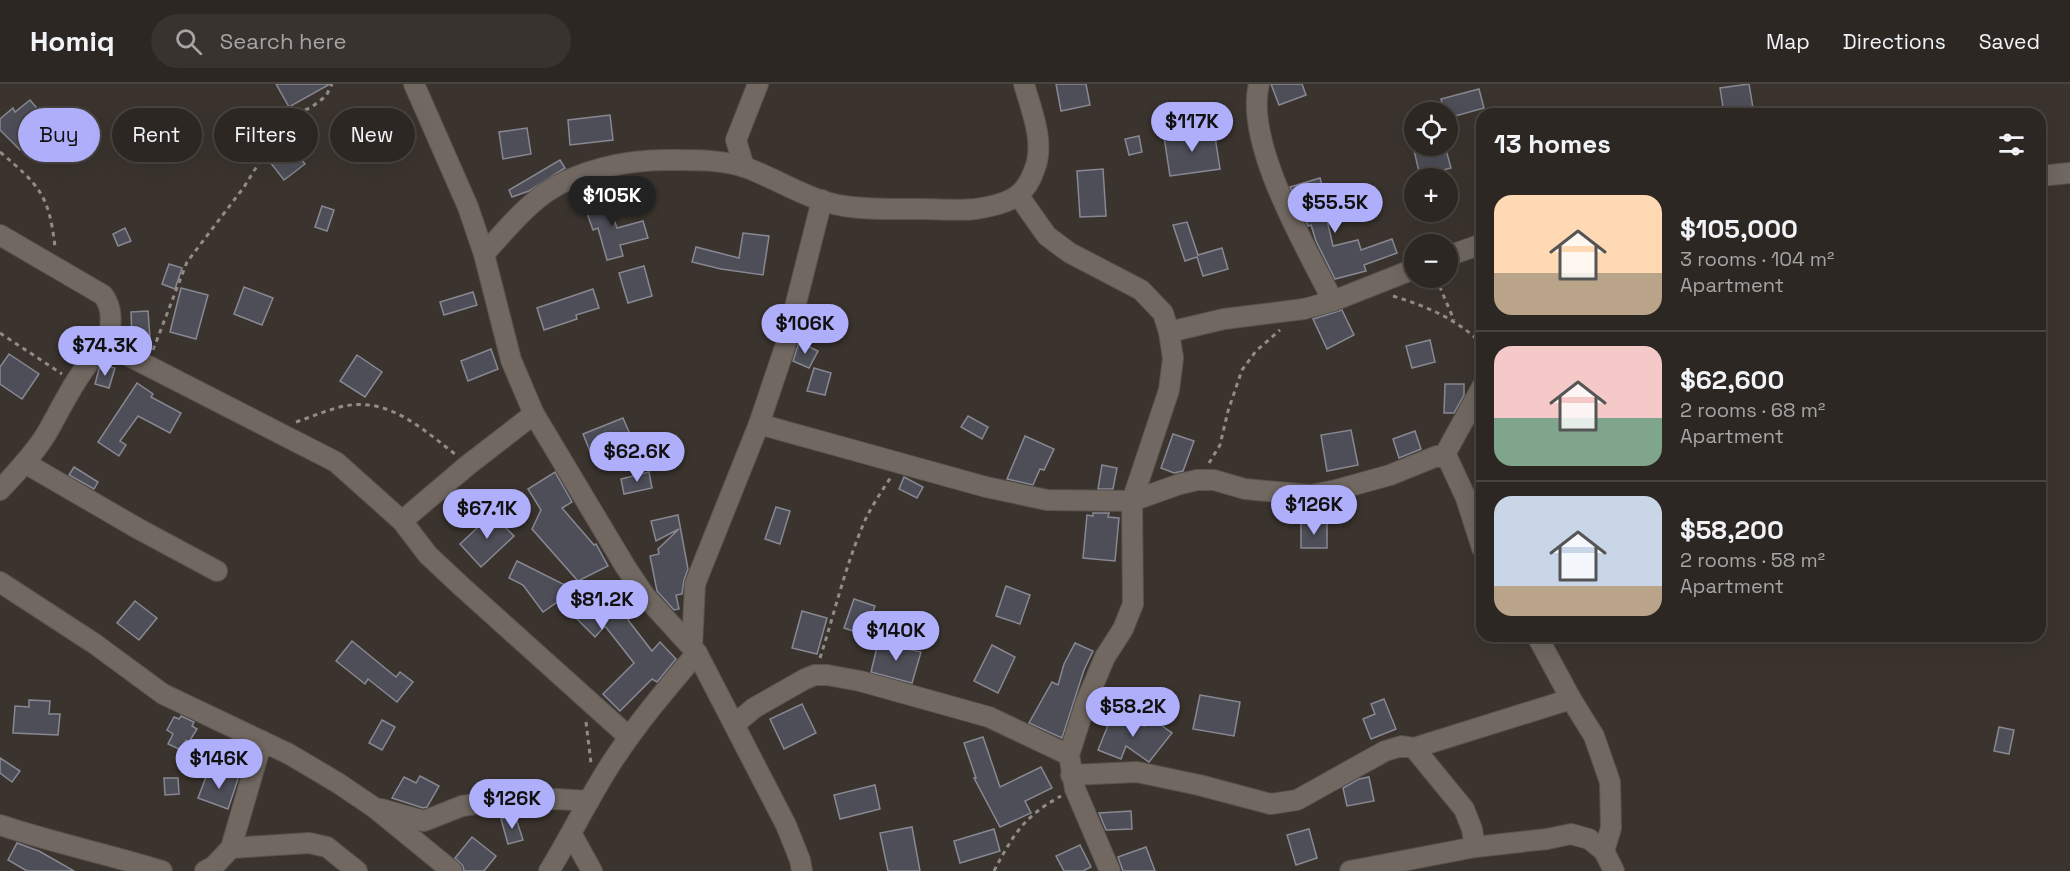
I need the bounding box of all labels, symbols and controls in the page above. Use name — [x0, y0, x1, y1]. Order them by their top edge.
search box — [151, 14, 571, 68]
text: Homiq — [30, 23, 115, 59]
icon: search — [172, 25, 205, 58]
text: Search here — [220, 27, 347, 55]
text: Map — [1766, 28, 1810, 55]
text: Directions — [1843, 28, 1946, 55]
text: Saved — [1979, 28, 2040, 55]
pin: $117K — [1150, 102, 1234, 153]
map controls — [1404, 102, 1458, 288]
button: locate — [1404, 102, 1458, 156]
chip: Buy — [18, 108, 100, 162]
chip: Rent — [112, 108, 202, 162]
chip: Filters — [214, 108, 318, 162]
chip: New — [330, 108, 415, 162]
text: $117K — [1165, 108, 1219, 134]
text: 13 homes — [1494, 127, 1611, 161]
icon: filters — [1995, 128, 2028, 161]
button: + — [1404, 168, 1458, 222]
pin: $105K — [570, 176, 654, 227]
text: $105K — [583, 182, 641, 208]
pin: $55.5K — [1286, 183, 1384, 234]
text: $55.5K — [1302, 189, 1368, 215]
text: $105,000 — [1680, 212, 1798, 246]
icon: home — [1542, 219, 1614, 291]
button: − — [1404, 234, 1458, 288]
text: 3 rooms · 104 m² — [1680, 246, 1834, 272]
text: Apartment — [1680, 272, 1784, 298]
pin: $106K — [763, 304, 847, 355]
text: $106K — [776, 310, 835, 336]
pin: $74.3K — [56, 326, 154, 377]
text: $74.3K — [72, 332, 138, 358]
text: $62,600 — [1680, 363, 1784, 397]
icon: home — [1542, 370, 1614, 442]
text: 2 rooms · 68 m² — [1680, 397, 1825, 423]
text: Apartment — [1680, 423, 1784, 449]
pin: $62.6K — [588, 432, 686, 483]
text: $62.6K — [604, 438, 670, 464]
pin: $126K — [1272, 485, 1356, 536]
pin: $67.1K — [438, 489, 536, 540]
text: $126K — [1285, 491, 1343, 517]
text: $67.1K — [457, 495, 517, 521]
text: $58,200 — [1680, 513, 1784, 547]
icon: home — [1542, 520, 1614, 592]
text: 2 rooms · 58 m² — [1680, 547, 1825, 573]
text: Apartment — [1680, 573, 1784, 599]
pin: $81.2K — [553, 580, 651, 631]
text: $81.2K — [570, 586, 634, 612]
pin: $140K — [854, 611, 938, 662]
text: $140K — [866, 617, 926, 643]
pin: $58.2K — [1084, 687, 1182, 738]
text: $58.2K — [1100, 693, 1166, 719]
pin: $146K — [177, 739, 261, 790]
text: $146K — [190, 745, 248, 771]
pin: $126K — [470, 779, 554, 830]
text: $126K — [483, 785, 541, 811]

